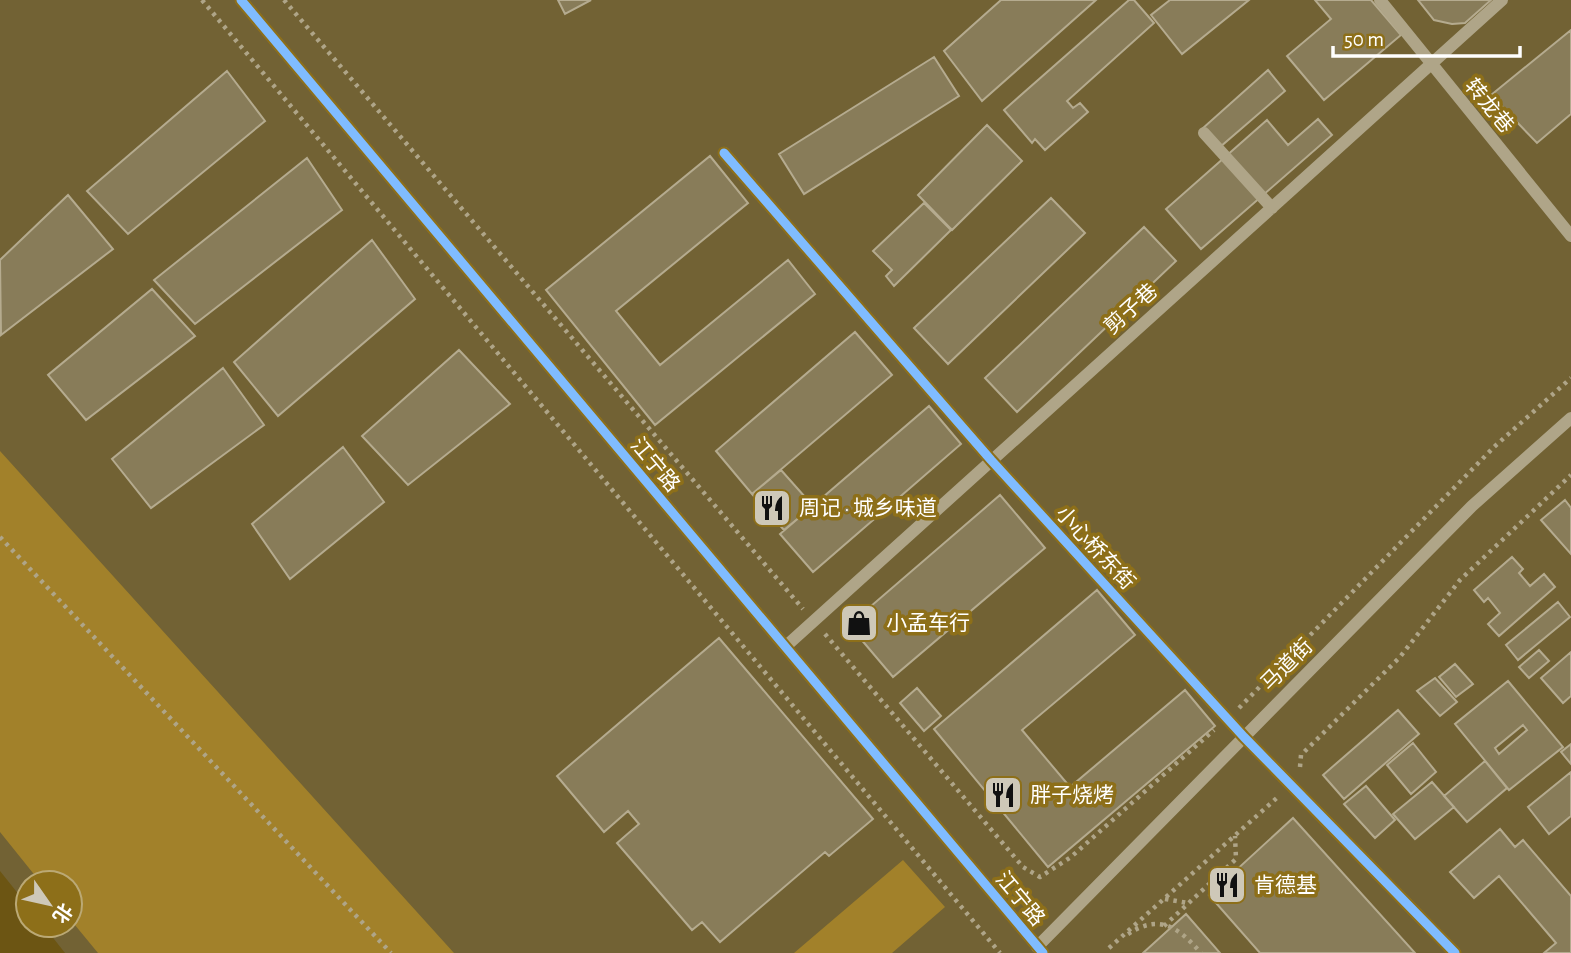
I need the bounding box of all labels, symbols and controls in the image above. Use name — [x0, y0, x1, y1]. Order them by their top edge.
scale bar — [1333, 14, 1520, 58]
text: 50 m — [1344, 29, 1384, 50]
street label: 转龙巷 — [1461, 74, 1518, 137]
street label: 剪子巷 — [1100, 279, 1161, 338]
street label: 江宁路 — [627, 433, 684, 496]
restaurant icon: 周记 · 城乡味道 — [751, 487, 793, 529]
place label: 周记 · 城乡味道 — [799, 497, 937, 519]
street label: 小心桥东街 — [1052, 502, 1139, 594]
shop icon: 小孟车行 — [838, 602, 880, 644]
place label: 小孟车行 — [886, 612, 970, 634]
street label: 马道街 — [1257, 635, 1317, 695]
restaurant icon: 胖子烧烤 — [982, 774, 1024, 816]
place label: 胖子烧烤 — [1030, 784, 1114, 806]
restaurant icon: 肯德基 — [1206, 864, 1248, 906]
street label: 江宁路 — [992, 867, 1049, 930]
north arrow — [14, 869, 84, 939]
place label: 肯德基 — [1254, 874, 1317, 896]
text: 北 — [49, 899, 76, 926]

